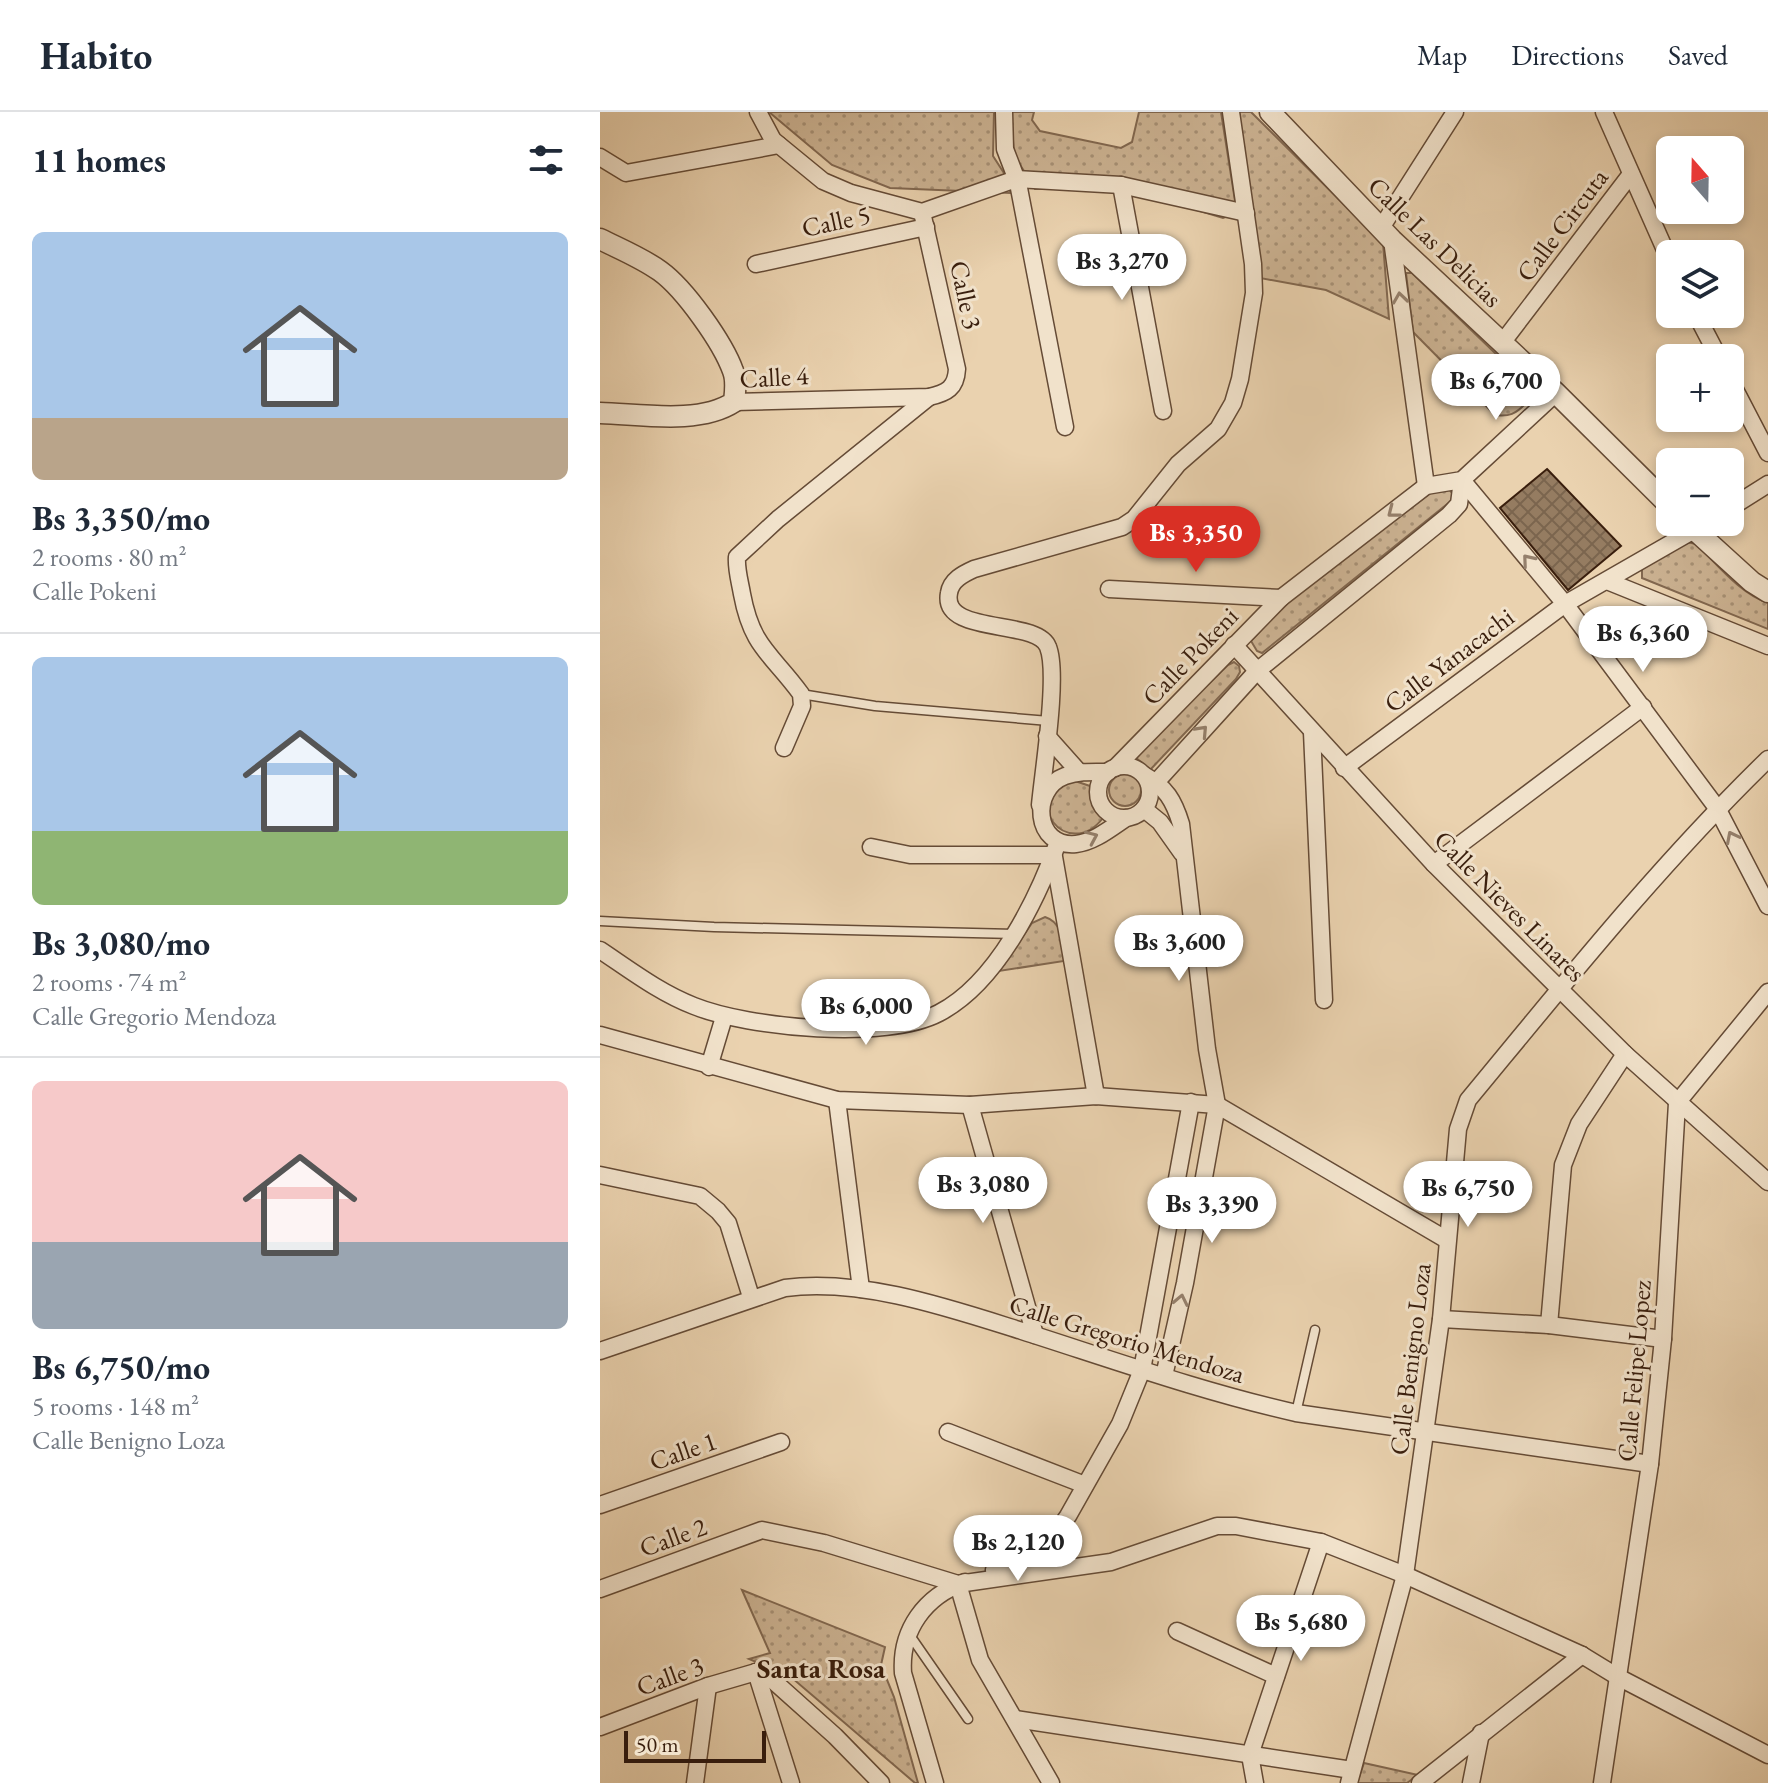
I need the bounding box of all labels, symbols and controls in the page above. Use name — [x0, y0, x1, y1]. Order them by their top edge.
text: Habito — [40, 31, 152, 80]
text: Map — [1417, 37, 1467, 73]
text: Directions — [1511, 37, 1624, 73]
text: Saved — [1668, 37, 1728, 73]
north arrow — [1656, 136, 1744, 224]
map controls — [1656, 136, 1744, 536]
text: 11 homes — [32, 138, 166, 182]
icon: filters — [524, 138, 568, 182]
street label: Calle Circuta — [1508, 161, 1616, 288]
street label: Calle Las Delicias — [1361, 169, 1509, 315]
street label: Calle 5 — [799, 197, 873, 245]
pin: Bs 3,270 — [1039, 234, 1205, 302]
button: layers — [1656, 240, 1744, 328]
text: Bs 3,270 — [1075, 243, 1169, 277]
street label: Calle 3 — [942, 258, 990, 332]
icon: home — [228, 284, 372, 428]
one-way arrow — [1392, 291, 1409, 305]
button: + — [1656, 344, 1744, 432]
pin: Bs 6,700 — [1413, 354, 1579, 422]
street label: Calle 4 — [739, 358, 810, 396]
text: Bs 6,700 — [1449, 363, 1543, 397]
button: − — [1656, 448, 1744, 536]
text: Bs 3,350/mo — [32, 496, 210, 540]
one-way arrow — [1387, 502, 1402, 516]
pin: Bs 3,350 — [1113, 506, 1279, 574]
text: Bs 3,350 — [1149, 515, 1243, 549]
text: 2 rooms · 80 m² — [32, 540, 187, 574]
one-way arrow — [1523, 555, 1538, 570]
text: Calle Pokeni — [32, 574, 157, 608]
street label: Calle Pokeni — [1134, 599, 1246, 713]
street label: Calle Yanacachi — [1377, 600, 1521, 720]
pin: Bs 6,360 — [1560, 606, 1726, 674]
text: Bs 6,360 — [1596, 615, 1690, 649]
icon: home — [228, 709, 372, 853]
one-way arrow — [1193, 726, 1207, 740]
street label: Calle Nieves Linares — [1427, 823, 1593, 989]
one-way arrow — [1727, 830, 1742, 845]
one-way arrow — [1083, 831, 1098, 847]
pin: Bs 3,600 — [1096, 915, 1262, 983]
text: Bs 3,080/mo — [32, 921, 210, 965]
text: Bs 3,600 — [1132, 924, 1226, 958]
text: 2 rooms · 74 m² — [32, 965, 187, 999]
pin: Bs 6,000 — [783, 979, 949, 1047]
text: Bs 6,000 — [819, 988, 913, 1022]
text: Calle Gregorio Mendoza — [32, 999, 276, 1033]
icon: home — [228, 1133, 372, 1277]
pin: Bs 3,080 — [900, 1157, 1066, 1225]
pin: Bs 6,750 — [1385, 1161, 1551, 1229]
text: Bs 3,080 — [936, 1166, 1030, 1200]
text: Bs 6,750 — [1421, 1170, 1515, 1204]
pin: Bs 3,390 — [1129, 1177, 1295, 1245]
text: Bs 3,390 — [1165, 1186, 1259, 1220]
street label: Calle Benigno Loza — [1381, 1260, 1439, 1457]
street label: Calle Felipe Lopez — [1609, 1279, 1659, 1463]
street label: Calle Gregorio Mendoza — [1005, 1287, 1249, 1391]
one-way arrow — [1172, 1294, 1189, 1307]
text: Bs 6,750/mo — [32, 1345, 210, 1389]
text: 5 rooms · 148 m² — [32, 1389, 199, 1423]
text: Calle Benigno Loza — [32, 1423, 225, 1457]
street label: Calle 1 — [645, 1424, 721, 1478]
street label: Calle 2 — [635, 1509, 712, 1565]
pin: Bs 2,120 — [935, 1515, 1101, 1583]
text: Bs 2,120 — [971, 1524, 1065, 1558]
pin: Bs 5,680 — [1218, 1595, 1384, 1663]
text: Bs 5,680 — [1254, 1604, 1348, 1638]
street label: Calle 3 — [632, 1648, 708, 1704]
district label: Santa Rosa — [757, 1650, 886, 1686]
scale bar — [624, 1727, 766, 1763]
text: 50 m — [636, 1730, 679, 1759]

